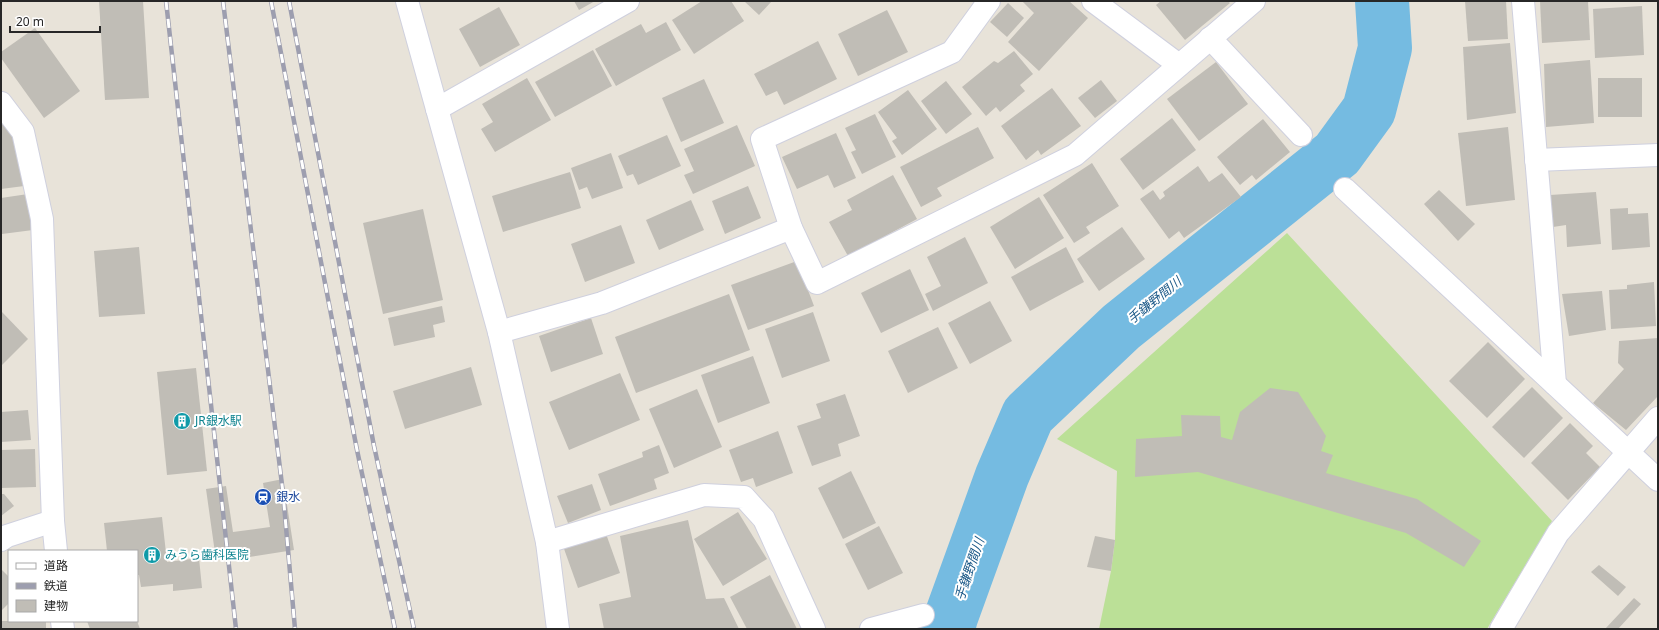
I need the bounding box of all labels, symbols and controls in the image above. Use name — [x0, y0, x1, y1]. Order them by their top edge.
scale bar — [10, 8, 100, 34]
text: 20 m — [16, 13, 44, 30]
water label: 手鎌野間川 — [1123, 271, 1186, 327]
building icon: JR銀水駅 — [172, 411, 192, 431]
place label: JR銀水駅 — [194, 412, 242, 429]
station icon: 銀水 — [253, 487, 273, 507]
place label: 銀水 — [276, 488, 300, 505]
water label: 手鎌野間川 — [950, 533, 989, 603]
building icon: みうら歯科医院 — [142, 545, 162, 565]
place label: みうら歯科医院 — [165, 546, 249, 563]
legend — [8, 550, 138, 622]
text: 道路 — [44, 557, 68, 574]
text: 鉄道 — [44, 577, 68, 594]
text: 建物 — [44, 597, 68, 614]

